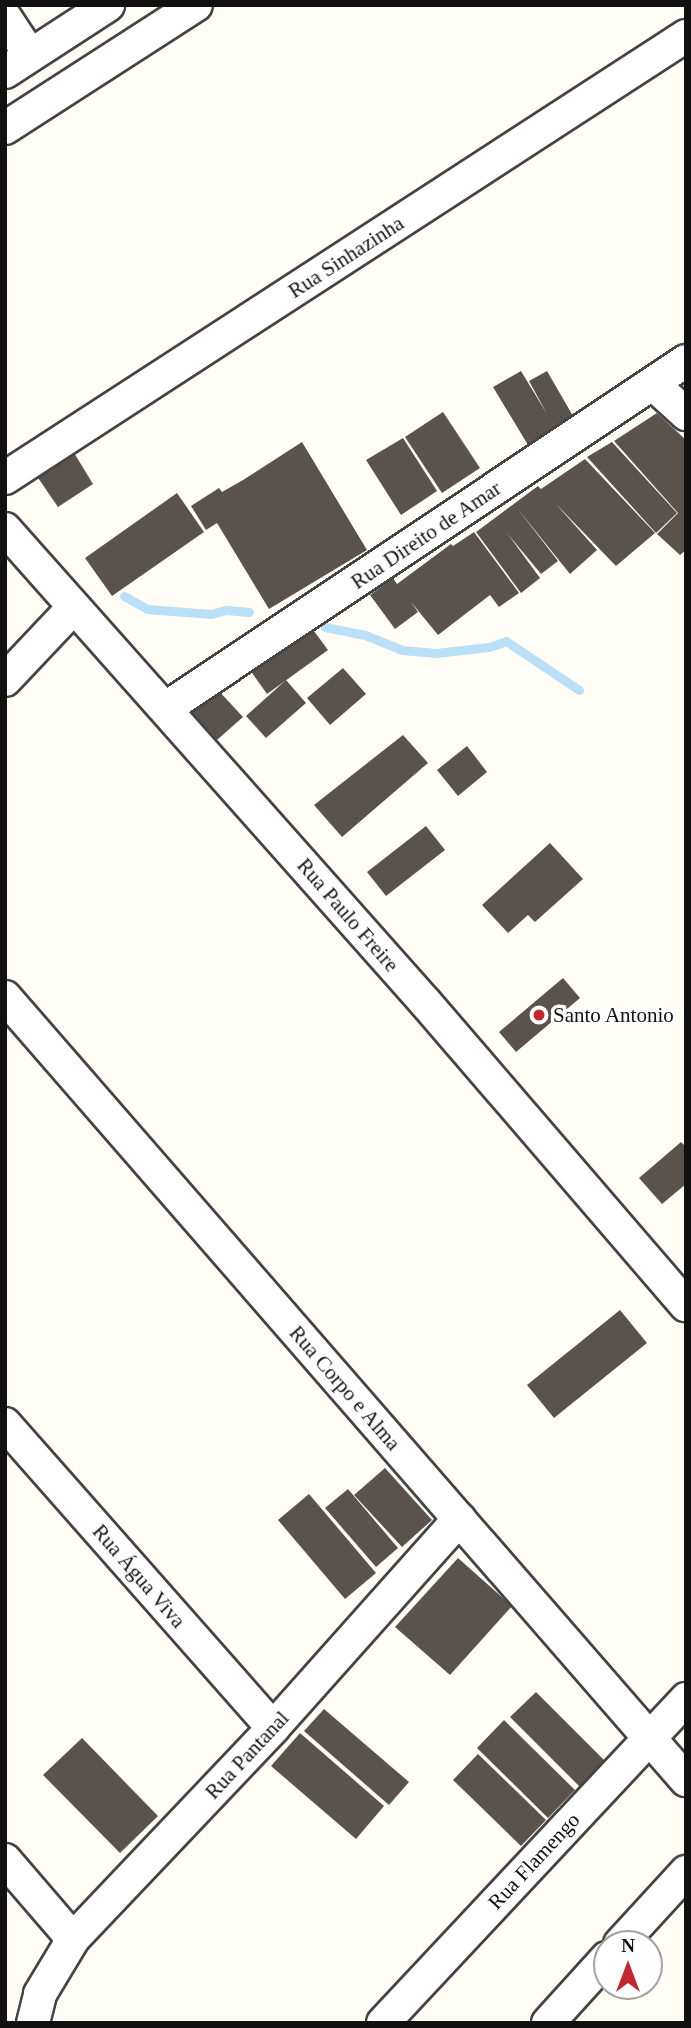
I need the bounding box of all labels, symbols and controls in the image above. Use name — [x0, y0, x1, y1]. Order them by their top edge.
street label: Rua Sinhazinha — [284, 210, 408, 304]
street label: Rua Direito de Amar — [346, 475, 506, 595]
street label: Rua Paulo Freire — [292, 853, 404, 977]
place label: Santo Antonio — [553, 1002, 675, 1028]
marker: Santo Antonio — [531, 1007, 547, 1023]
street label: Rua Corpo e Alma — [284, 1320, 406, 1456]
street label: Rua Água Viva — [87, 1519, 191, 1633]
street label: Rua Pantanal — [200, 1706, 294, 1804]
street label: Rua Flamengo — [483, 1807, 585, 1915]
north arrow — [593, 1930, 663, 2000]
text: N — [621, 1935, 635, 1956]

